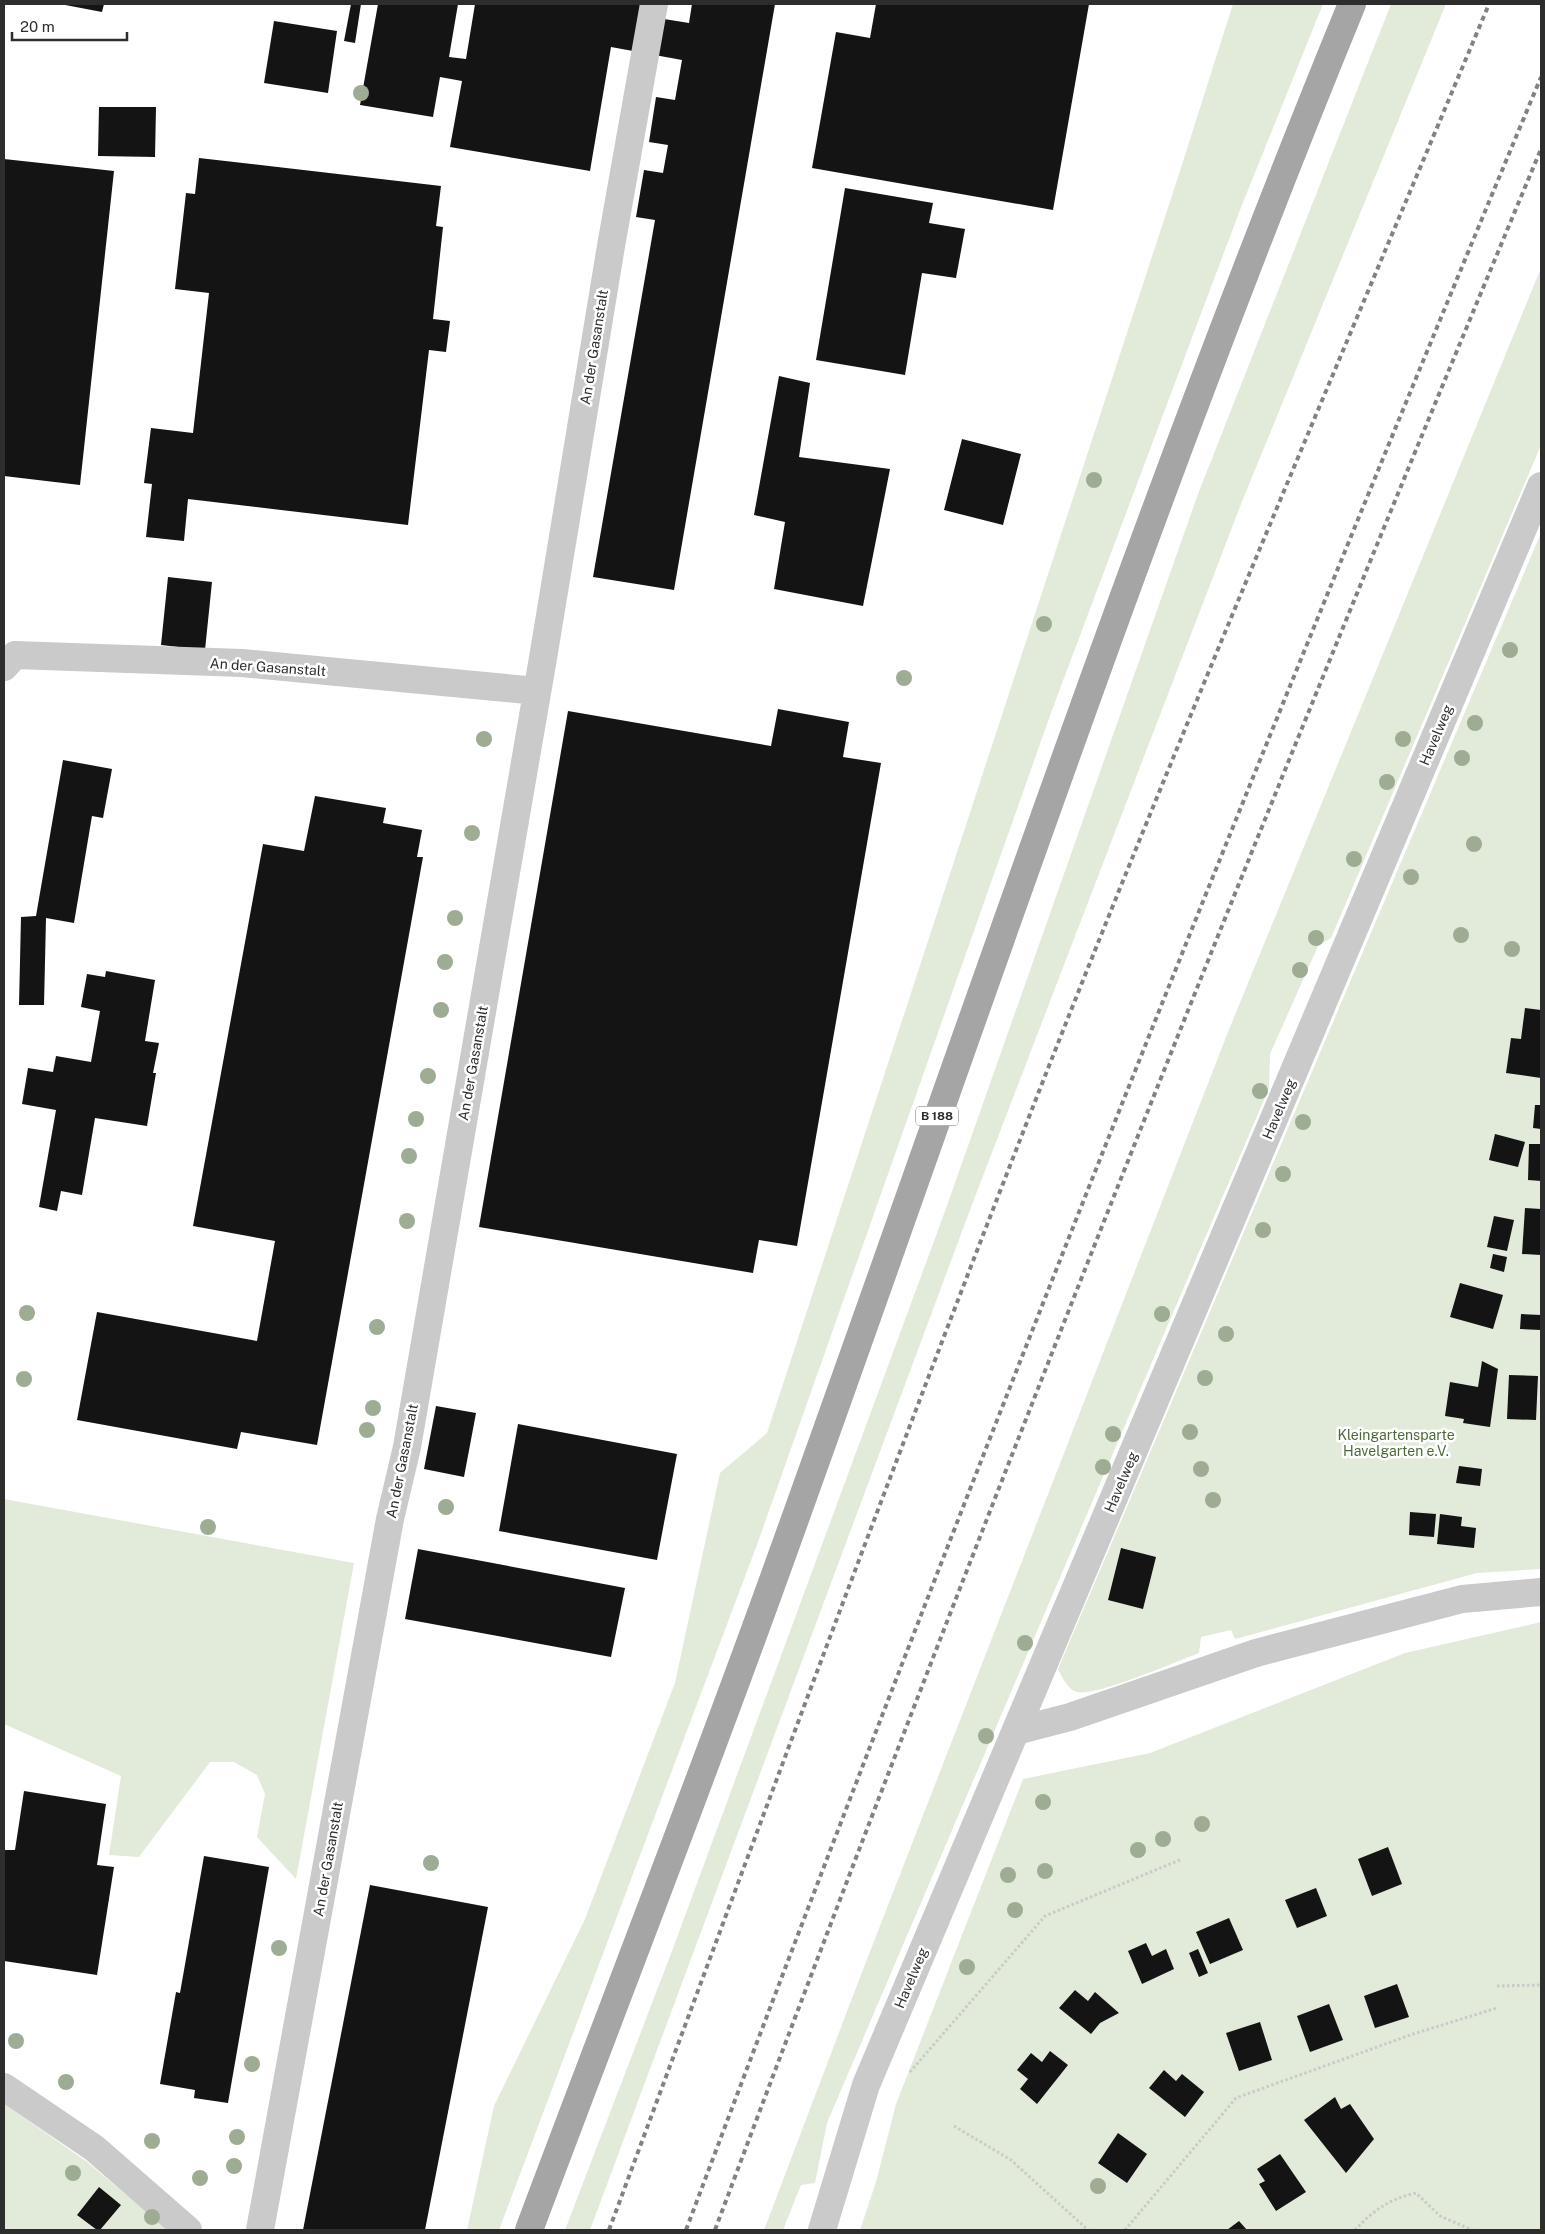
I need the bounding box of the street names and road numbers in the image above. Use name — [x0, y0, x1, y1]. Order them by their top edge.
street label: An der Gasanstalt — [577, 288, 611, 406]
street label: An der Gasanstalt — [209, 655, 327, 679]
street label: Havelweg — [1416, 702, 1456, 768]
street label: An der Gasanstalt — [455, 1004, 491, 1122]
street label: Havelweg — [1259, 1076, 1299, 1142]
road number: B 188 — [916, 1106, 958, 1126]
street label: An der Gasanstalt — [383, 1402, 421, 1520]
street label: Havelweg — [1101, 1449, 1141, 1515]
street label: An der Gasanstalt — [310, 1800, 346, 1918]
street label: Havelweg — [891, 1945, 931, 2011]

